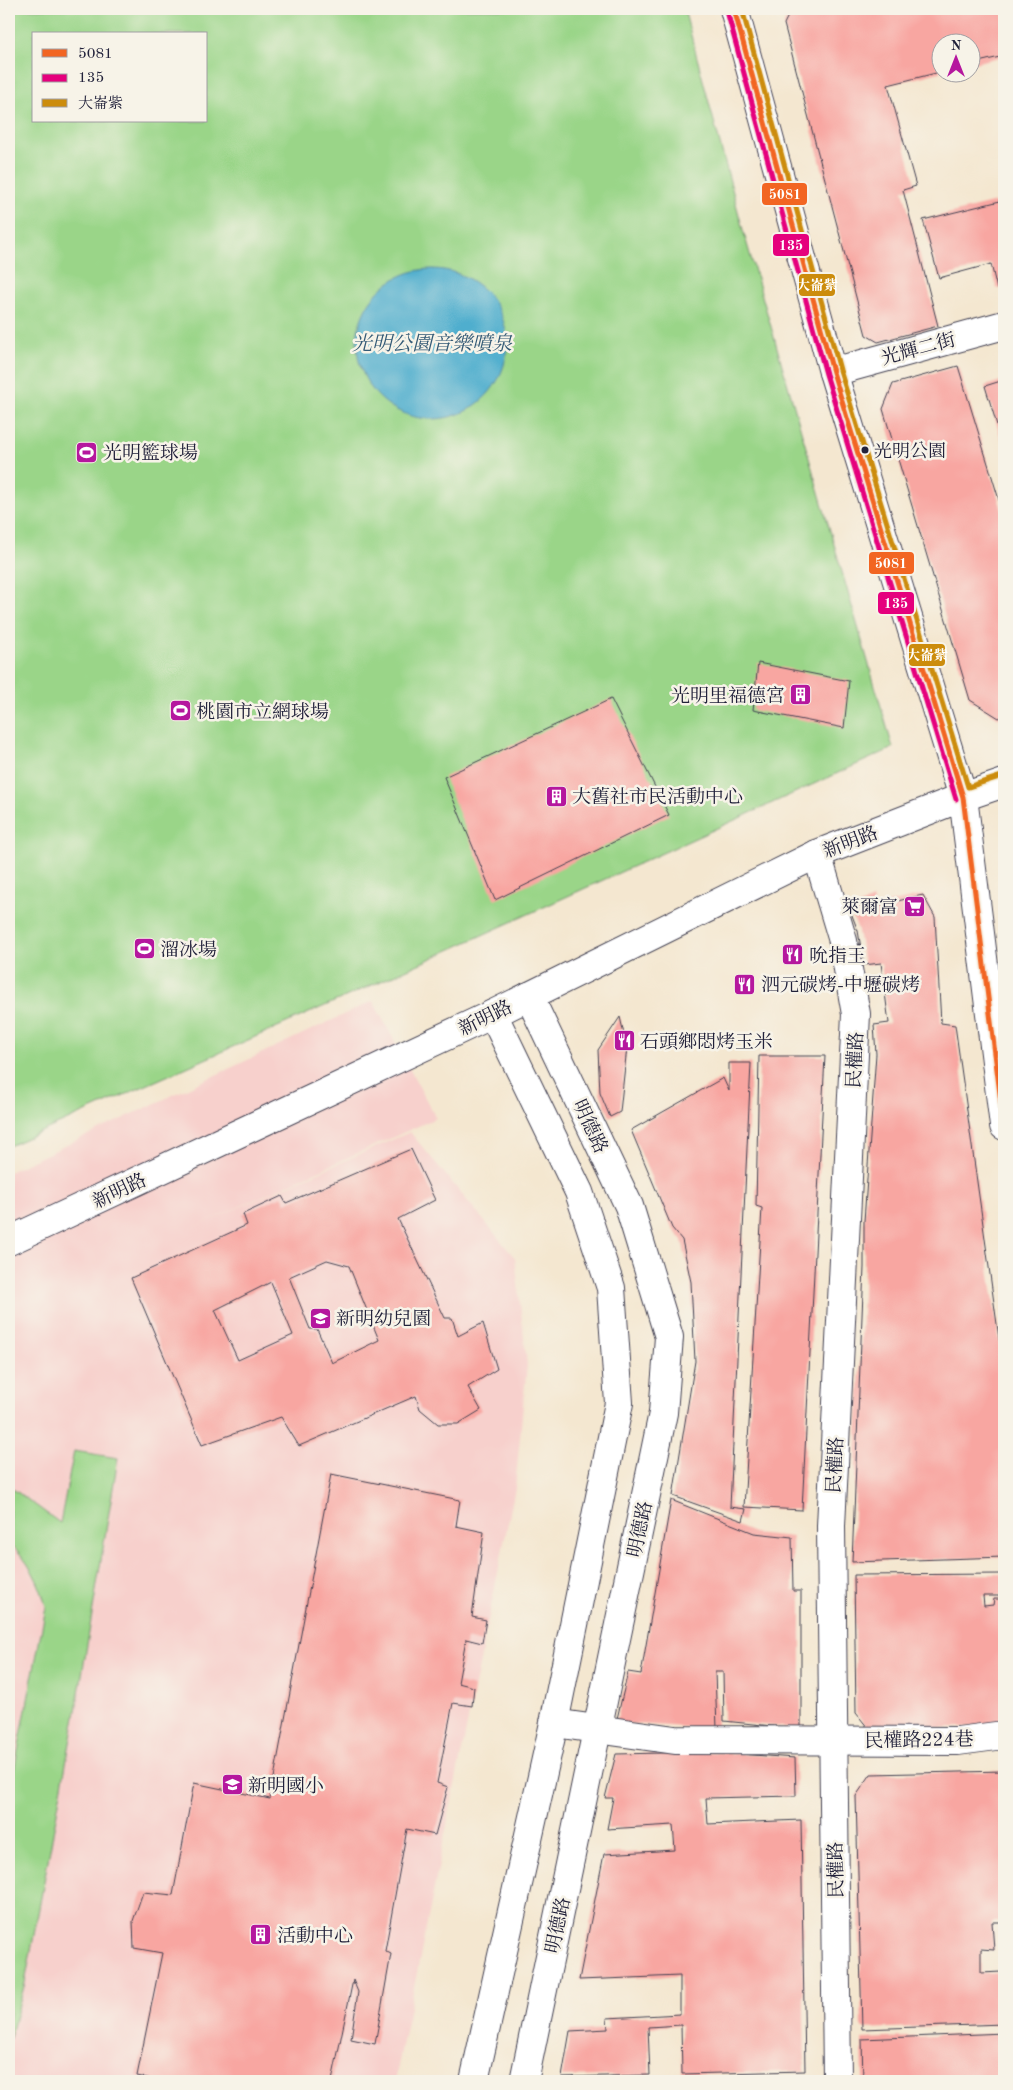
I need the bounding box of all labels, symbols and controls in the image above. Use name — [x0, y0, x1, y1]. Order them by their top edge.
legend — [32, 32, 208, 122]
north arrow — [930, 32, 980, 82]
text: N — [951, 39, 962, 53]
text: 5081 — [78, 47, 113, 62]
text: 135 — [78, 71, 104, 86]
text: 大崙紫 — [78, 95, 123, 112]
line badge: 5081 — [761, 182, 808, 206]
text: 5081 — [769, 188, 801, 202]
line badge: 135 — [772, 233, 810, 257]
text: 135 — [779, 239, 803, 253]
line badge: 大崙紫 — [798, 273, 836, 297]
text: 大崙紫 — [796, 278, 838, 293]
street label: 光輝二街 — [879, 329, 958, 369]
water label: 光明公園音樂噴泉 — [352, 333, 513, 355]
sports icon: 光明籃球場 — [75, 440, 99, 464]
place label: 光明公園 — [874, 441, 946, 461]
place label: 光明籃球場 — [103, 443, 198, 464]
marker: 光明公園 — [860, 445, 870, 455]
line badge: 5081 — [868, 551, 915, 575]
text: 5081 — [875, 557, 907, 571]
line badge: 135 — [877, 591, 915, 615]
text: 135 — [884, 597, 908, 611]
line badge: 大崙紫 — [908, 643, 946, 667]
text: 大崙紫 — [906, 648, 948, 663]
building icon: 光明里福德宮 — [789, 683, 813, 707]
place label: 光明里福德宮 — [671, 686, 785, 707]
sports icon: 桃園市立網球場 — [168, 699, 192, 723]
place label: 桃園市立網球場 — [196, 701, 329, 723]
building icon: 大舊社市民活動中心 — [544, 784, 568, 808]
place label: 大舊社市民活動中心 — [572, 786, 743, 808]
street label: 新明路 — [820, 822, 881, 862]
supermarket icon: 萊爾富 — [902, 894, 926, 918]
place label: 萊爾富 — [841, 896, 898, 918]
sports icon: 溜冰場 — [132, 937, 156, 961]
place label: 溜冰場 — [160, 940, 217, 961]
restaurant icon: 吮指王 — [781, 943, 805, 967]
place label: 吮指王 — [809, 946, 866, 967]
restaurant icon: 泗元碳烤-中壢碳烤 — [733, 972, 757, 996]
place label: 泗元碳烤-中壢碳烤 — [761, 975, 920, 996]
street label: 新明路 — [455, 996, 516, 1040]
restaurant icon: 石頭鄉悶烤玉米 — [612, 1029, 636, 1053]
place label: 石頭鄉悶烤玉米 — [640, 1031, 773, 1053]
street label: 民權路 — [844, 1031, 867, 1089]
street label: 明德路 — [568, 1096, 611, 1157]
street label: 新明路 — [89, 1170, 150, 1213]
school or university icon: 新明幼兒園 — [308, 1306, 332, 1330]
place label: 新明幼兒園 — [336, 1309, 431, 1330]
street label: 民權路 — [824, 1436, 847, 1494]
street label: 明德路 — [624, 1499, 657, 1559]
street label: 民權路224巷 — [864, 1729, 974, 1752]
school or university icon: 新明國小 — [220, 1773, 244, 1797]
place label: 新明國小 — [248, 1776, 324, 1797]
street label: 民權路 — [826, 1841, 847, 1899]
street label: 明德路 — [542, 1895, 575, 1955]
building icon: 活動中心 — [249, 1923, 273, 1947]
place label: 活動中心 — [277, 1926, 353, 1947]

